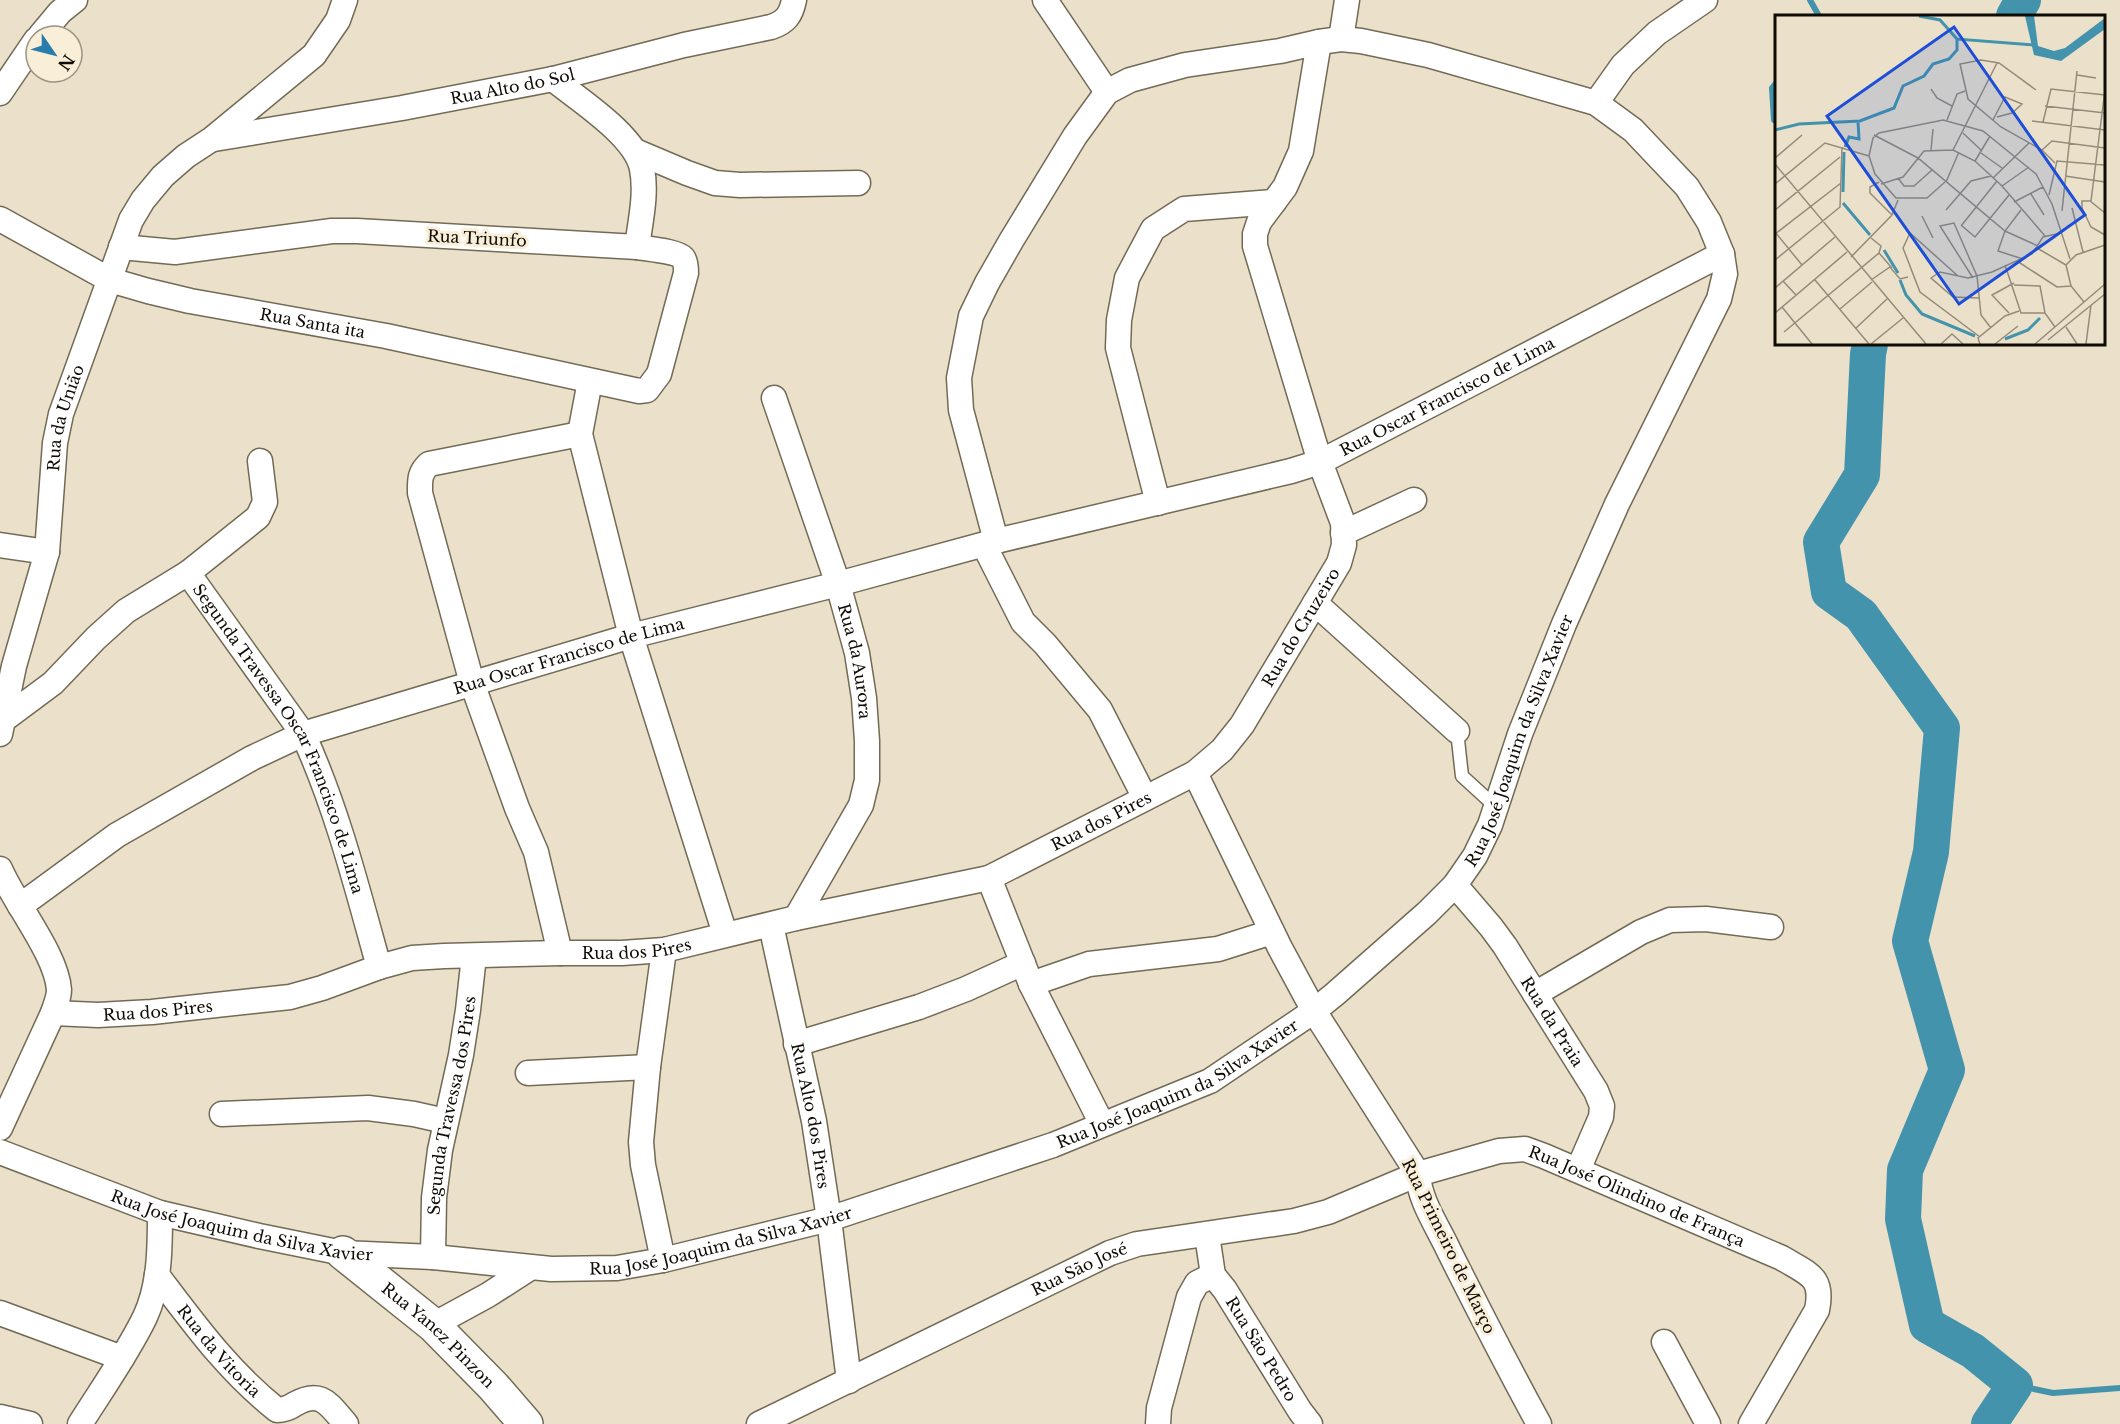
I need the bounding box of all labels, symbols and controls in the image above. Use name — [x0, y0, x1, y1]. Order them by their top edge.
inset map — [1775, 15, 2105, 345]
north arrow — [24, 24, 84, 84]
text: N — [54, 51, 79, 75]
street label: Rua Alto do Sol — [448, 64, 577, 109]
street label: Rua Triunfo — [427, 225, 527, 251]
street label: Rua Santa ita — [258, 304, 367, 342]
street label: Rua Oscar Francisco de Lima — [1336, 332, 1558, 460]
street label: Rua da União — [43, 362, 88, 472]
street label: Rua do Cruzeiro — [1257, 564, 1344, 690]
street label: Segunda Travessa Oscar Francisco de Lima — [189, 580, 368, 896]
street label: Rua da Aurora — [834, 601, 875, 720]
street label: Rua José Joaquim da Silva Xavier — [1461, 611, 1577, 870]
street label: Rua Oscar Francisco de Lima — [451, 613, 686, 698]
street label: Rua dos Pires — [1047, 787, 1155, 855]
street label: Rua dos Pires — [582, 934, 693, 963]
street label: Rua da Praia — [1517, 973, 1588, 1070]
street label: Rua dos Pires — [102, 995, 214, 1025]
street label: Segunda Travessa dos Pires — [424, 995, 479, 1215]
street label: Rua José Joaquim da Silva Xavier — [1054, 1014, 1302, 1153]
street label: Rua Alto dos Pires — [787, 1041, 834, 1190]
street label: Rua José Olindino de França — [1526, 1141, 1748, 1251]
street label: Rua Primeiro de Março — [1398, 1155, 1500, 1337]
street label: Rua José Joaquim da Silva Xavier — [108, 1185, 374, 1264]
street label: Rua José Joaquim da Silva Xavier — [589, 1202, 855, 1278]
street label: Rua São José — [1028, 1238, 1130, 1300]
street label: Rua Yanez Pinzon — [378, 1278, 499, 1392]
street label: Rua São Pedro — [1222, 1293, 1301, 1405]
street label: Rua da Vitoria — [173, 1301, 265, 1401]

